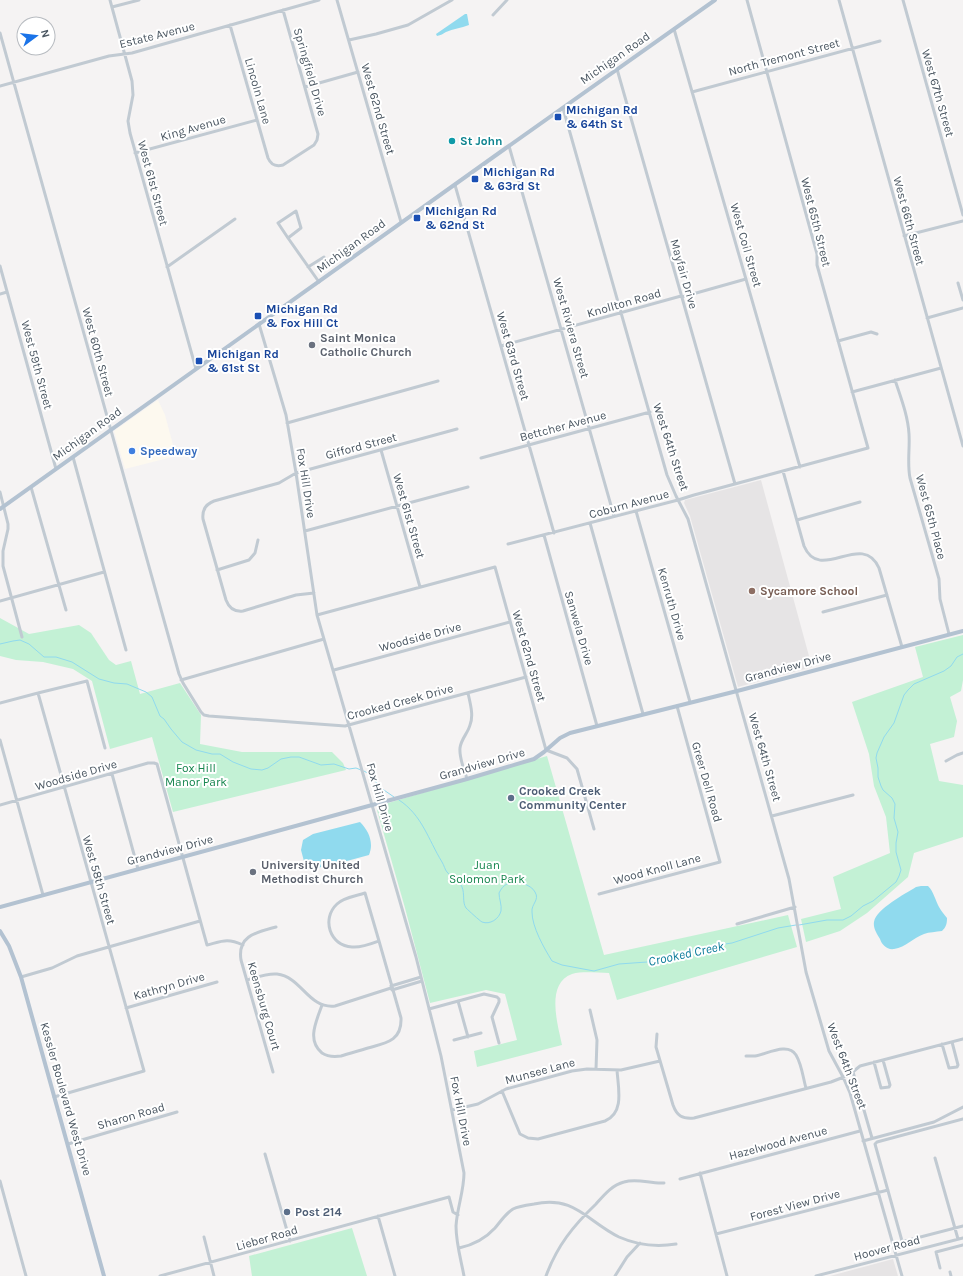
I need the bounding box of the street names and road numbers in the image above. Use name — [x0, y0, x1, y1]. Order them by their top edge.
street label: Estate Avenue — [118, 19, 196, 51]
street label: Springfield Drive — [291, 26, 329, 118]
street label: Michigan Road — [577, 29, 653, 87]
street label: North Tremont Street — [727, 35, 842, 79]
street label: West 67th Street — [919, 48, 957, 139]
street label: Lincoln Lane — [242, 56, 274, 126]
street label: West 62nd Street — [358, 62, 398, 157]
street label: King Avenue — [159, 112, 227, 144]
street label: West 61st Street — [135, 139, 171, 228]
street label: West 66th Street — [890, 175, 928, 267]
street label: West 65th Street — [798, 176, 834, 268]
street label: West Coil Street — [727, 201, 765, 289]
street label: Michigan Road — [314, 216, 388, 276]
street label: Mayfair Drive — [667, 238, 701, 310]
street label: West Riviera Street — [550, 276, 592, 380]
street label: Knollton Road — [585, 286, 663, 320]
street label: West 60th Street — [79, 306, 117, 399]
street label: West 63rd Street — [494, 310, 532, 402]
street label: West 59th Street — [18, 319, 56, 411]
street label: West 64th Street — [650, 401, 692, 493]
street label: Michigan Road — [50, 404, 124, 464]
street label: Bettcher Avenue — [518, 408, 608, 444]
street label: Gifford Street — [324, 430, 399, 462]
street label: Fox Hill Drive — [294, 447, 318, 519]
street label: West 61st Street — [390, 472, 428, 561]
street label: West 65th Place — [913, 473, 949, 561]
street label: Coburn Avenue — [587, 487, 671, 521]
street label: Kenruth Drive — [655, 566, 689, 642]
street label: Sanwela Drive — [562, 589, 596, 667]
street label: West 62nd Street — [509, 609, 549, 704]
street label: Woodside Drive — [377, 619, 463, 655]
street label: Grandview Drive — [744, 649, 832, 685]
street label: Crooked Creek Drive — [345, 681, 455, 723]
street label: West 64th Street — [746, 711, 784, 803]
street label: Greer Dell Road — [689, 740, 725, 824]
street label: Grandview Drive — [438, 745, 526, 783]
street label: Woodside Drive — [33, 757, 119, 793]
street label: Fox Hill Drive — [364, 761, 396, 833]
street label: Grandview Drive — [126, 832, 214, 868]
street label: West 58th Street — [80, 834, 119, 927]
street label: Wood Knoll Lane — [612, 851, 702, 887]
street label: Keensburg Court — [245, 960, 283, 1052]
street label: Kathryn Drive — [132, 969, 206, 1003]
street label: Kessler Boulevard West Drive — [37, 1021, 95, 1177]
street label: West 64th Street — [824, 1021, 870, 1112]
street label: Munsee Lane — [504, 1055, 576, 1087]
street label: Fox Hill Drive — [447, 1075, 475, 1147]
street label: Sharon Road — [96, 1100, 166, 1132]
street label: Hazelwood Avenue — [727, 1123, 829, 1163]
street label: Forest View Drive — [748, 1186, 842, 1224]
street label: Lieber Road — [235, 1223, 299, 1253]
street label: Hoover Road — [852, 1232, 922, 1264]

